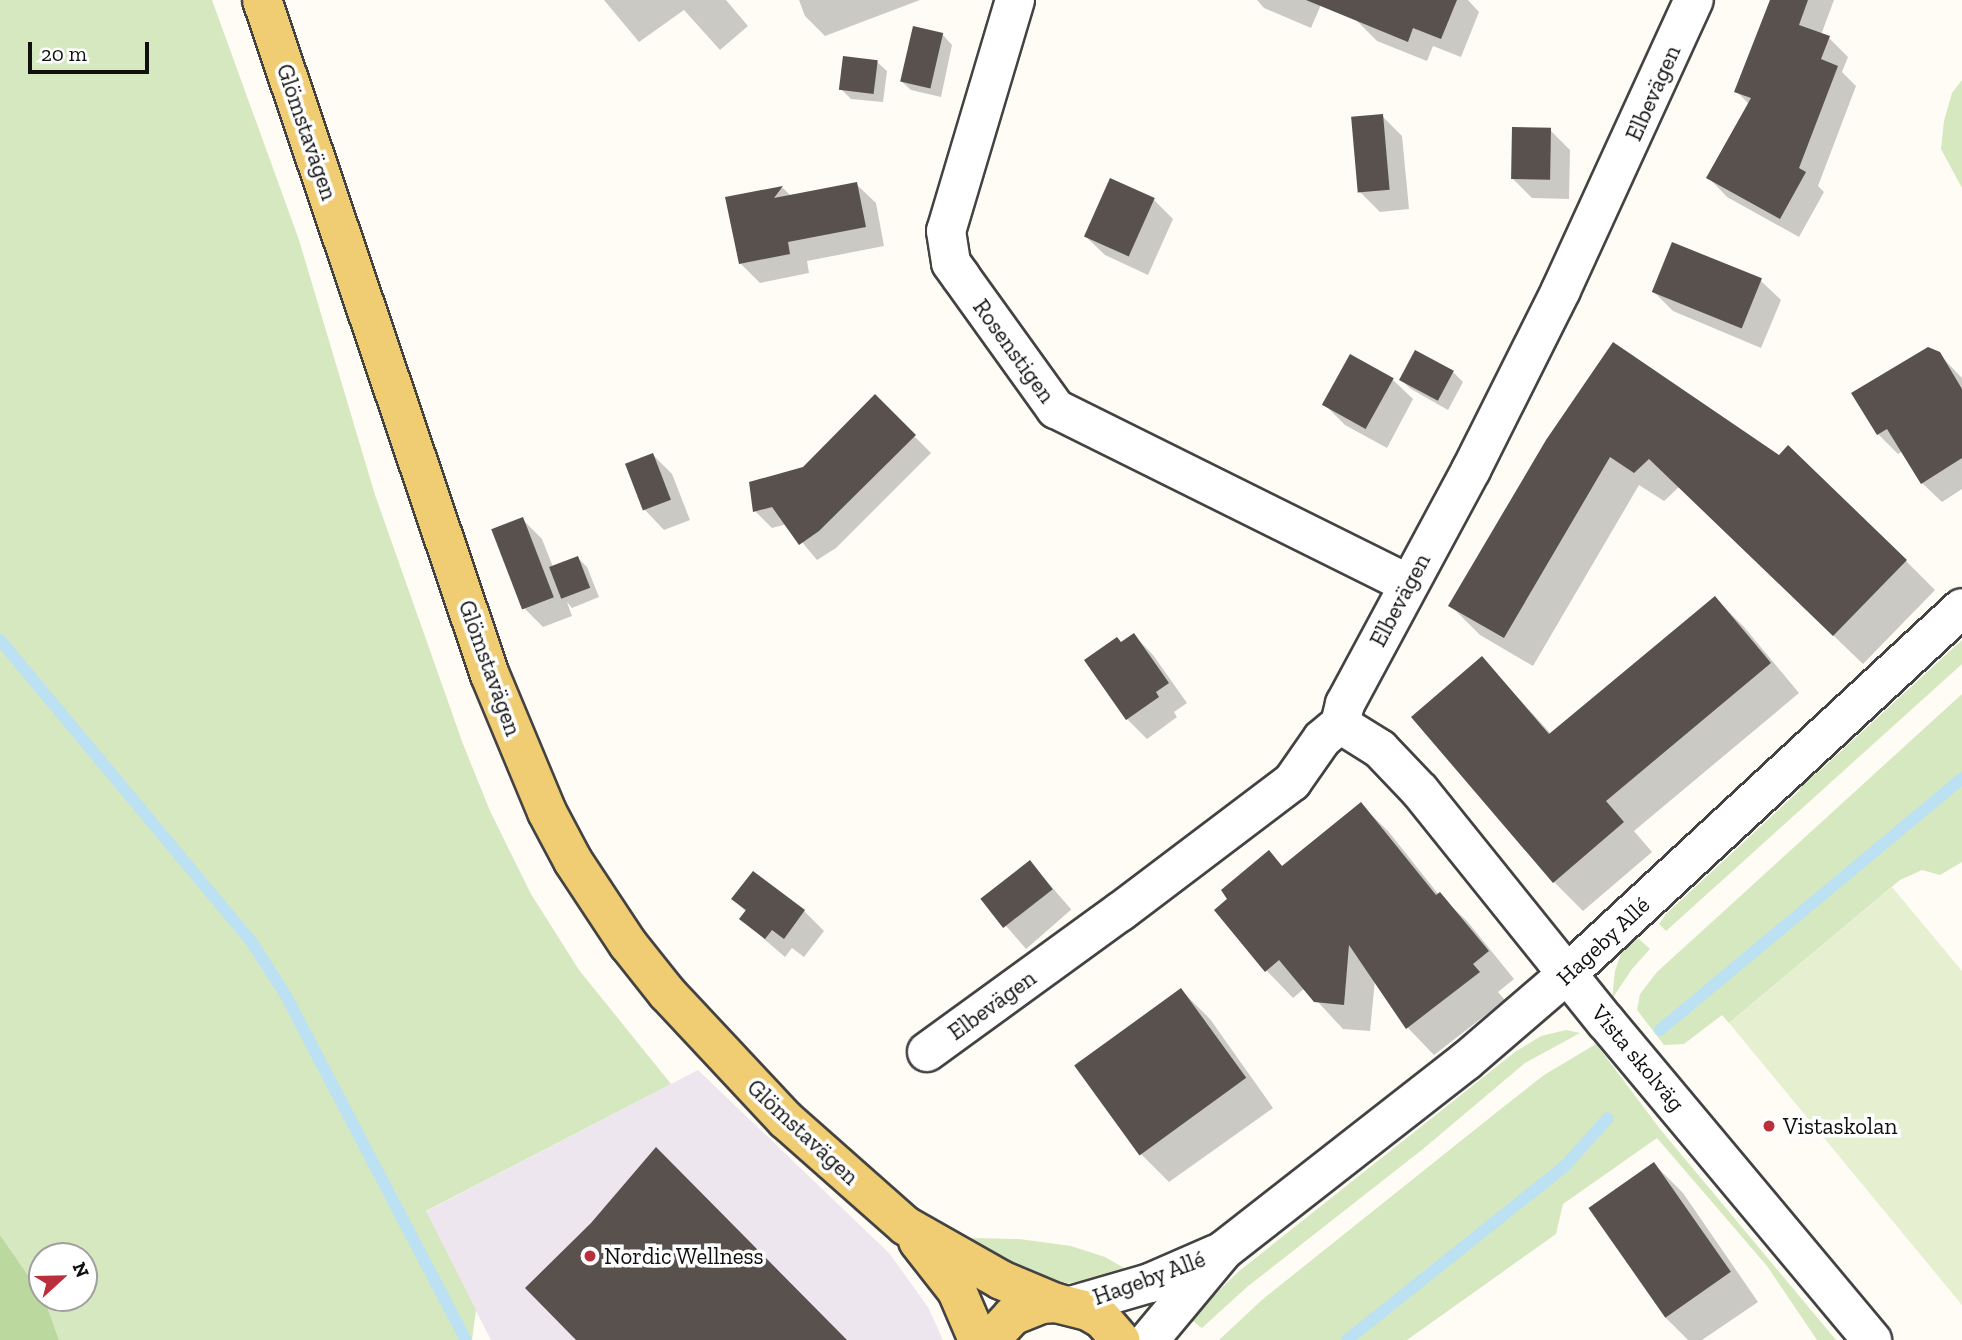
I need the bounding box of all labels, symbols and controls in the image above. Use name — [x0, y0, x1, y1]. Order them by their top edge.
scale bar — [32, 28, 152, 72]
text: 20 m — [41, 41, 87, 66]
street label: Elbevägen — [1620, 41, 1686, 145]
street label: Glömstavägen — [271, 60, 343, 204]
street label: Rosenstigen — [967, 294, 1061, 408]
street label: Elbevägen — [1364, 549, 1436, 651]
street label: Glömstavägen — [453, 596, 527, 740]
street label: Hageby Allé — [1550, 891, 1656, 991]
street label: Elbevägen — [943, 964, 1041, 1046]
street label: Vista skolväg — [1585, 999, 1691, 1117]
street label: Glömstavägen — [742, 1073, 864, 1191]
place label: Vistaskolan — [1783, 1112, 1897, 1140]
marker: Vistaskolan — [1761, 1118, 1777, 1134]
north arrow — [28, 1242, 98, 1312]
place label: Nordic Wellness — [604, 1242, 764, 1270]
street label: Hageby Allé — [1089, 1245, 1209, 1311]
marker: Nordic Wellness — [582, 1248, 598, 1264]
text: N — [68, 1259, 94, 1281]

